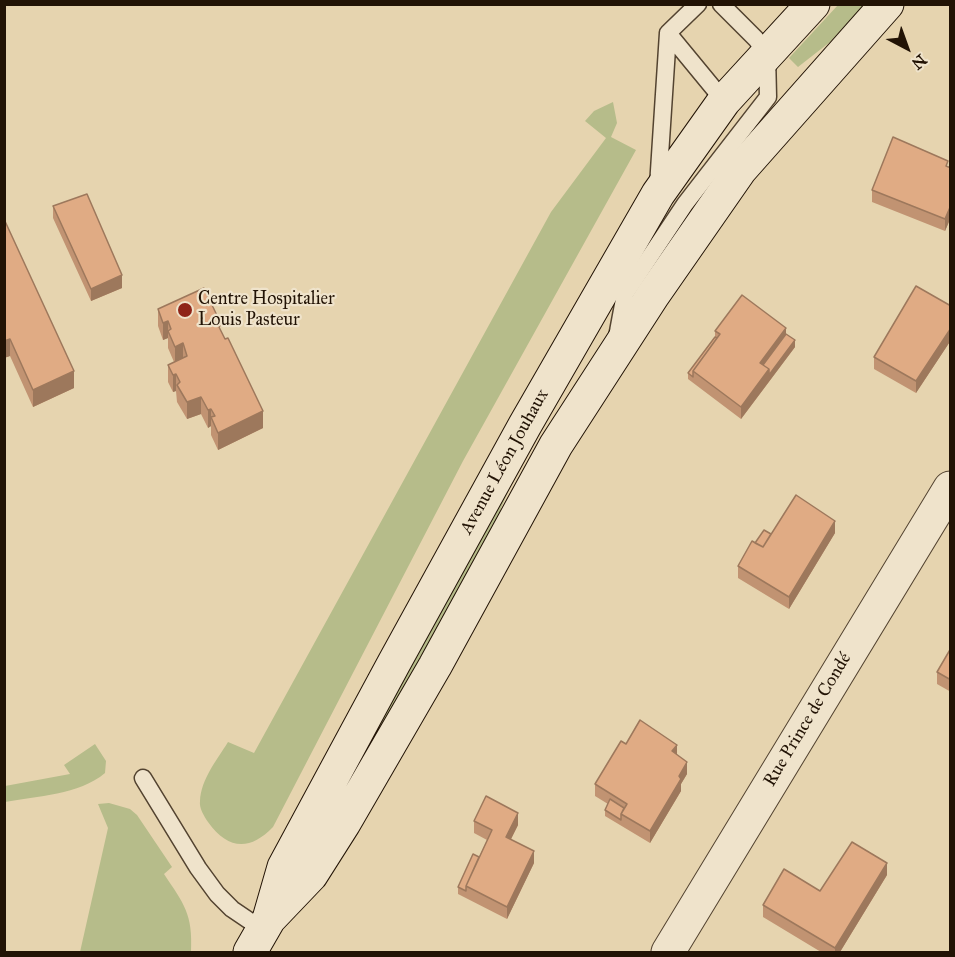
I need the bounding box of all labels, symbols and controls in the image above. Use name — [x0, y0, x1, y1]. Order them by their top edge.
north arrow — [877, 18, 937, 78]
text: N — [908, 50, 930, 74]
place label: Centre Hospitalier Louis Pasteur — [198, 289, 335, 332]
marker: Centre Hospitalier Louis Pasteur — [176, 301, 194, 319]
street label: Avenue Léon Jouhaux — [456, 386, 554, 538]
street label: Rue Prince de Condé — [760, 649, 856, 791]

